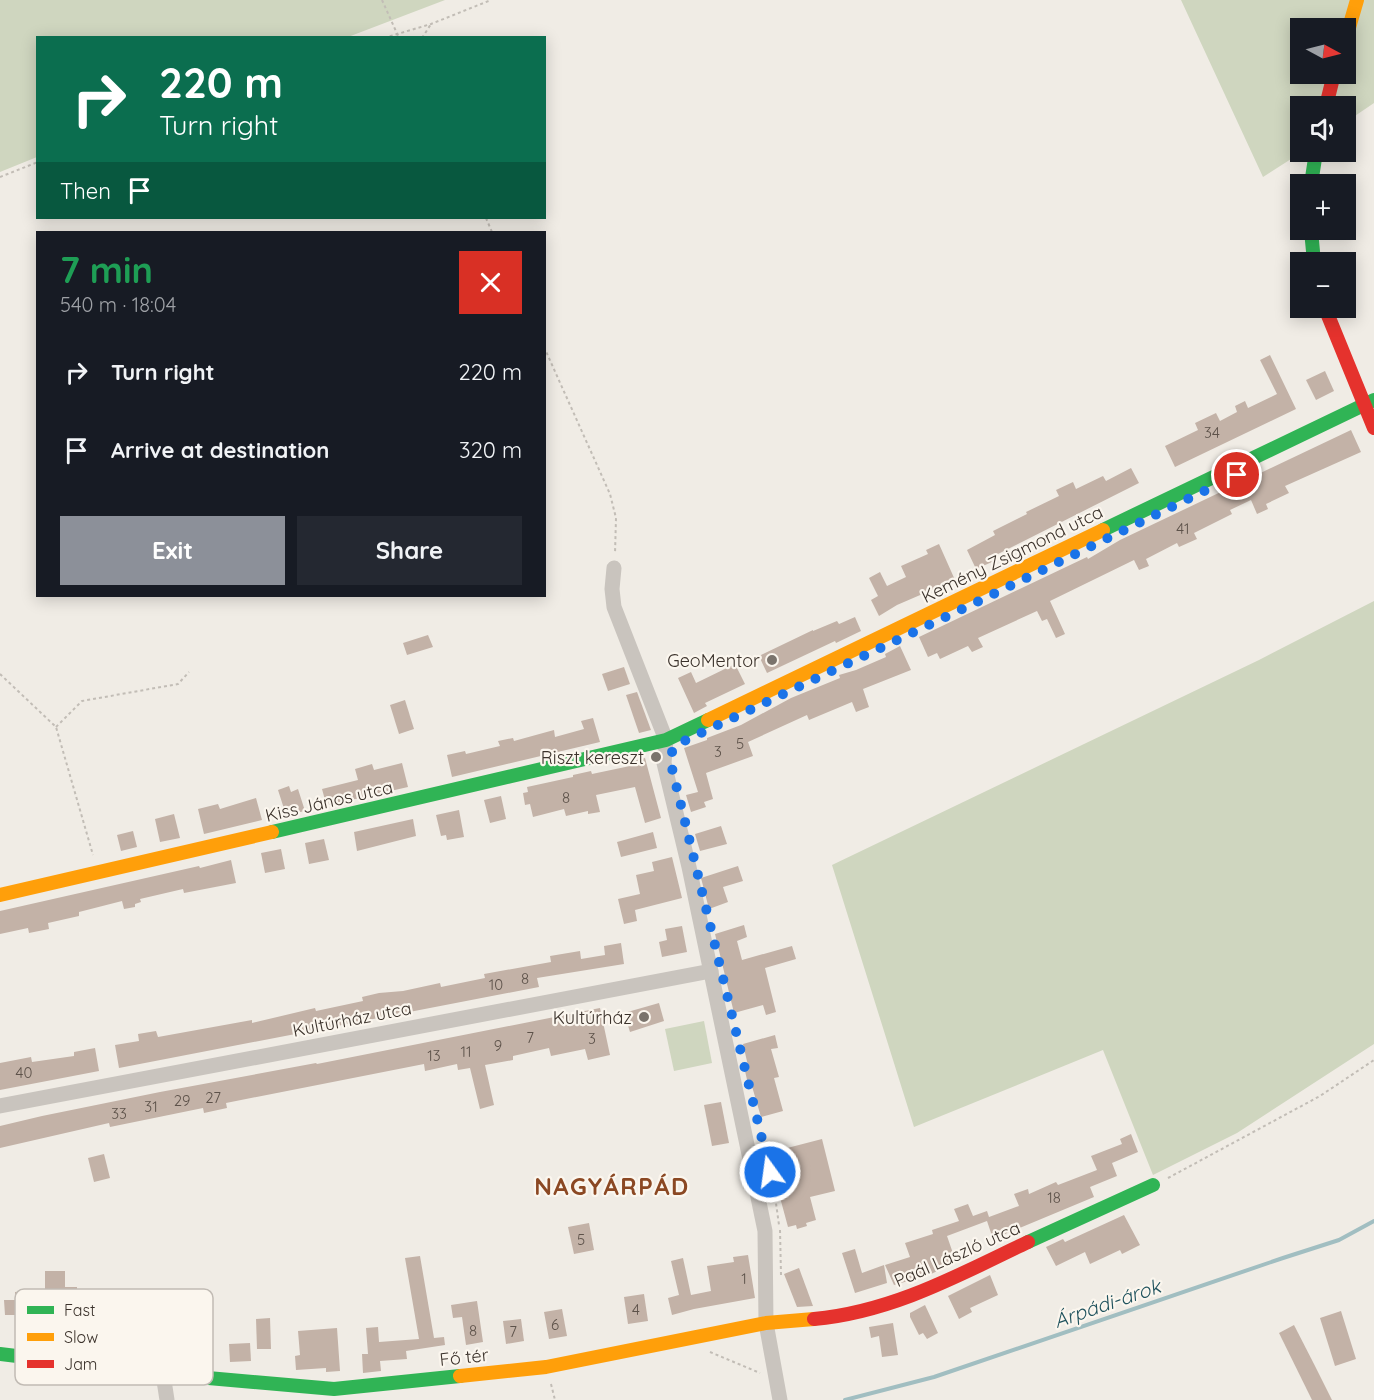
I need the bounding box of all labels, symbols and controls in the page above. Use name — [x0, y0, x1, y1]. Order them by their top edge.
north arrow — [1290, 18, 1356, 84]
map controls — [1290, 18, 1356, 318]
text: 220 m — [159, 56, 283, 109]
icon: right — [60, 60, 138, 138]
button: sound — [1290, 96, 1356, 162]
text: Turn right — [159, 108, 278, 142]
icon: arrive — [123, 174, 156, 207]
button: + — [1290, 174, 1356, 240]
text: Then — [60, 177, 111, 205]
text: 7 min — [60, 247, 153, 292]
button: close — [459, 251, 522, 314]
button: − — [1290, 252, 1356, 318]
text: 540 m · 18:04 — [60, 292, 176, 317]
icon: right — [60, 356, 93, 389]
text: Turn right — [111, 358, 215, 386]
text: 220 m — [458, 358, 522, 386]
house number: 34 — [1204, 423, 1220, 442]
icon: arrive — [60, 434, 93, 467]
text: Arrive at destination — [111, 436, 329, 464]
text: 320 m — [459, 436, 522, 464]
pin — [1211, 449, 1262, 500]
icon: arrive — [1220, 458, 1253, 491]
street label: Kemény Zsigmond utca — [917, 500, 1107, 608]
button: Exit — [60, 516, 285, 585]
button: Share — [297, 516, 522, 585]
house number: 41 — [1176, 519, 1190, 538]
place label: GeoMentor — [667, 649, 760, 672]
marker: GeoMentor — [765, 653, 779, 667]
house number: 5 — [736, 734, 744, 753]
house number: 3 — [714, 742, 722, 761]
place label: Riszt kereszt — [541, 746, 644, 769]
marker: Riszt kereszt — [649, 750, 663, 764]
street label: Kiss János utca — [263, 775, 395, 827]
house number: 8 — [562, 788, 570, 807]
house number: 8 — [521, 969, 529, 988]
house number: 10 — [489, 975, 503, 994]
street label: Kultúrház utca — [291, 996, 413, 1042]
place label: Kultúrház — [553, 1006, 632, 1029]
marker: Kultúrház — [637, 1010, 651, 1024]
house number: 7 — [526, 1028, 534, 1047]
house number: 3 — [588, 1029, 596, 1048]
house number: 9 — [494, 1036, 502, 1055]
house number: 11 — [460, 1042, 472, 1061]
house number: 13 — [427, 1046, 441, 1065]
house number: 40 — [16, 1063, 32, 1082]
house number: 27 — [205, 1088, 221, 1107]
house number: 29 — [174, 1091, 190, 1110]
house number: 31 — [144, 1097, 158, 1116]
house number: 33 — [111, 1104, 127, 1123]
position arrow — [738, 1140, 802, 1204]
district label: NAGYÁRPÁD — [534, 1171, 690, 1201]
house number: 18 — [1047, 1188, 1061, 1207]
street label: Paál László utca — [890, 1216, 1024, 1292]
house number: 5 — [577, 1230, 585, 1249]
house number: 1 — [741, 1269, 747, 1288]
water label: Árpádi-árok — [1050, 1272, 1166, 1333]
legend — [15, 1289, 213, 1385]
text: Fast — [64, 1300, 95, 1320]
house number: 4 — [632, 1300, 640, 1319]
house number: 6 — [551, 1315, 559, 1334]
house number: 8 — [469, 1321, 477, 1340]
house number: 7 — [509, 1322, 517, 1341]
text: Slow — [64, 1327, 98, 1347]
street label: Fő tér — [438, 1343, 490, 1371]
text: Jam — [64, 1354, 97, 1374]

